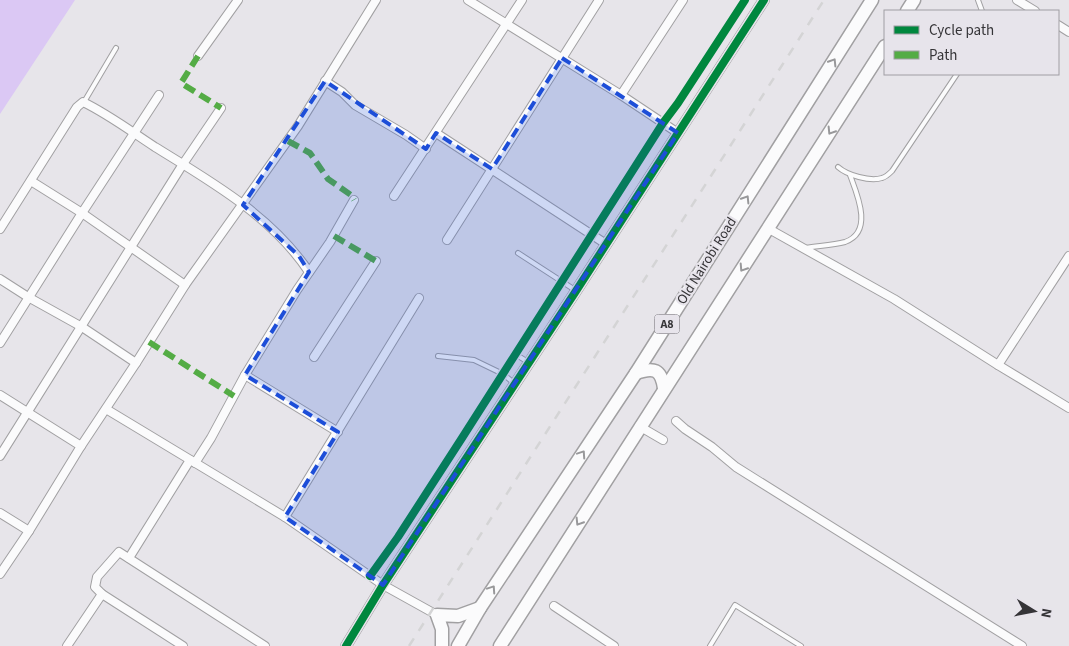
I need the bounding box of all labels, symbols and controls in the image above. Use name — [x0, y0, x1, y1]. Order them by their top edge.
legend — [884, 10, 1059, 75]
text: Cycle path — [929, 20, 994, 41]
text: Path — [929, 45, 957, 66]
one-way arrow — [826, 59, 836, 68]
one-way arrow — [828, 126, 837, 135]
one-way arrow — [739, 196, 749, 205]
street label: Old Nairobi Road — [672, 214, 742, 308]
one-way arrow — [740, 262, 749, 272]
road number: A8 — [654, 314, 680, 334]
one-way arrow — [576, 450, 585, 460]
one-way arrow — [575, 517, 585, 526]
one-way arrow — [486, 586, 496, 595]
north arrow — [1009, 586, 1059, 636]
text: N — [1035, 607, 1056, 619]

